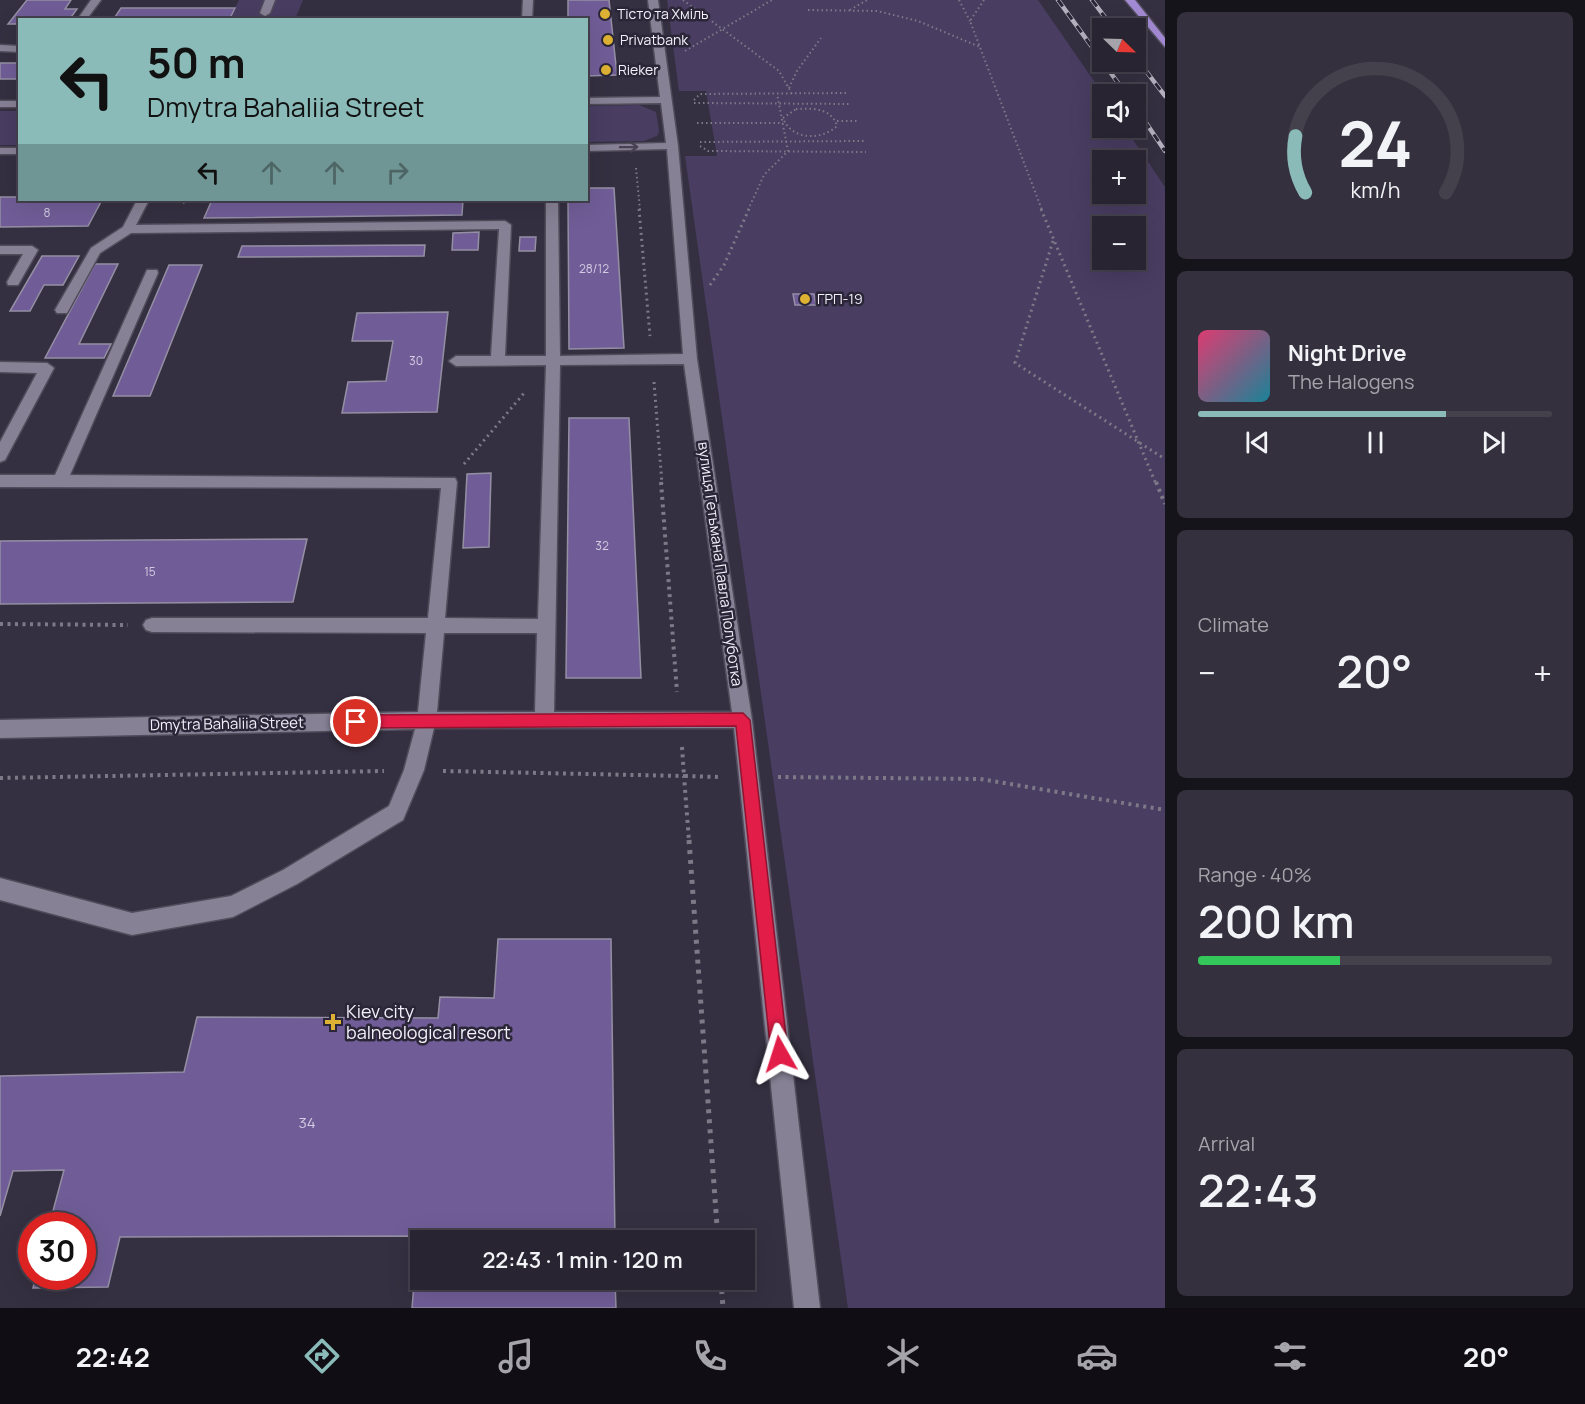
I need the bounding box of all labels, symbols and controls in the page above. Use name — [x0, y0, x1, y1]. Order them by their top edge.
place label: Тісто та Хміль — [617, 4, 709, 23]
marker: Тісто та Хміль — [598, 7, 612, 21]
north arrow — [1092, 18, 1146, 72]
map controls — [1092, 18, 1146, 270]
place label: Privatbank — [620, 30, 689, 49]
text: 50 m — [147, 33, 245, 91]
marker: Privatbank — [601, 33, 615, 47]
icon: left — [48, 42, 126, 120]
place label: Rieker — [618, 60, 658, 79]
marker: Rieker — [599, 63, 613, 77]
button: sound — [1092, 84, 1146, 138]
text: Dmytra Bahaliia Street — [147, 88, 424, 125]
text: 24 — [1338, 100, 1412, 186]
one-way arrow — [619, 141, 639, 153]
button: + — [1092, 150, 1146, 204]
icon: left — [192, 156, 225, 189]
icon: ahead — [255, 156, 288, 189]
icon: ahead — [318, 156, 351, 189]
icon: right — [381, 156, 414, 189]
text: km/h — [1350, 175, 1400, 204]
house number: 8 — [44, 204, 51, 221]
button: − — [1092, 216, 1146, 270]
house number: 28/12 — [579, 260, 609, 277]
place label: ГРП-19 — [817, 289, 863, 308]
marker: ГРП-19 — [798, 292, 812, 306]
text: Night Drive — [1288, 338, 1407, 368]
house number: 30 — [409, 352, 423, 369]
text: The Halogens — [1288, 368, 1414, 395]
icon: previous — [1241, 426, 1274, 459]
icon: pause — [1359, 426, 1392, 459]
icon: next — [1477, 426, 1510, 459]
street label: вулиця Гетьмана Павла Полуботка — [693, 440, 748, 688]
house number: 32 — [595, 537, 609, 554]
house number: 15 — [144, 563, 156, 580]
text: Climate — [1198, 611, 1269, 638]
text: 20° — [1337, 640, 1412, 702]
text: − — [1198, 650, 1216, 695]
text: + — [1533, 650, 1552, 695]
pin — [330, 696, 381, 747]
icon: arrive — [339, 705, 372, 738]
street label: Dmytra Bahaliia Street — [150, 712, 304, 735]
text: Range · 40% — [1198, 861, 1312, 888]
text: 200 km — [1198, 890, 1354, 952]
place label: Kiev city balneological resort — [346, 999, 511, 1044]
marker: Kiev city balneological resort — [324, 1013, 342, 1031]
position arrow — [748, 1022, 812, 1086]
house number: 34 — [298, 1112, 316, 1133]
text: Arrival — [1198, 1130, 1255, 1157]
text: 22:43 — [1198, 1159, 1318, 1221]
speed limit sign: 30 — [18, 1212, 96, 1290]
text: 22:43 · 1 min · 120 m — [482, 1245, 683, 1275]
icon: directions — [301, 1335, 343, 1377]
icon: music — [495, 1335, 537, 1377]
icon: phone — [689, 1335, 731, 1377]
icon: climate — [882, 1335, 924, 1377]
icon: car — [1076, 1335, 1118, 1377]
icon: filters — [1269, 1335, 1311, 1377]
text: 22:42 — [76, 1338, 150, 1375]
text: 20° — [1463, 1338, 1509, 1375]

